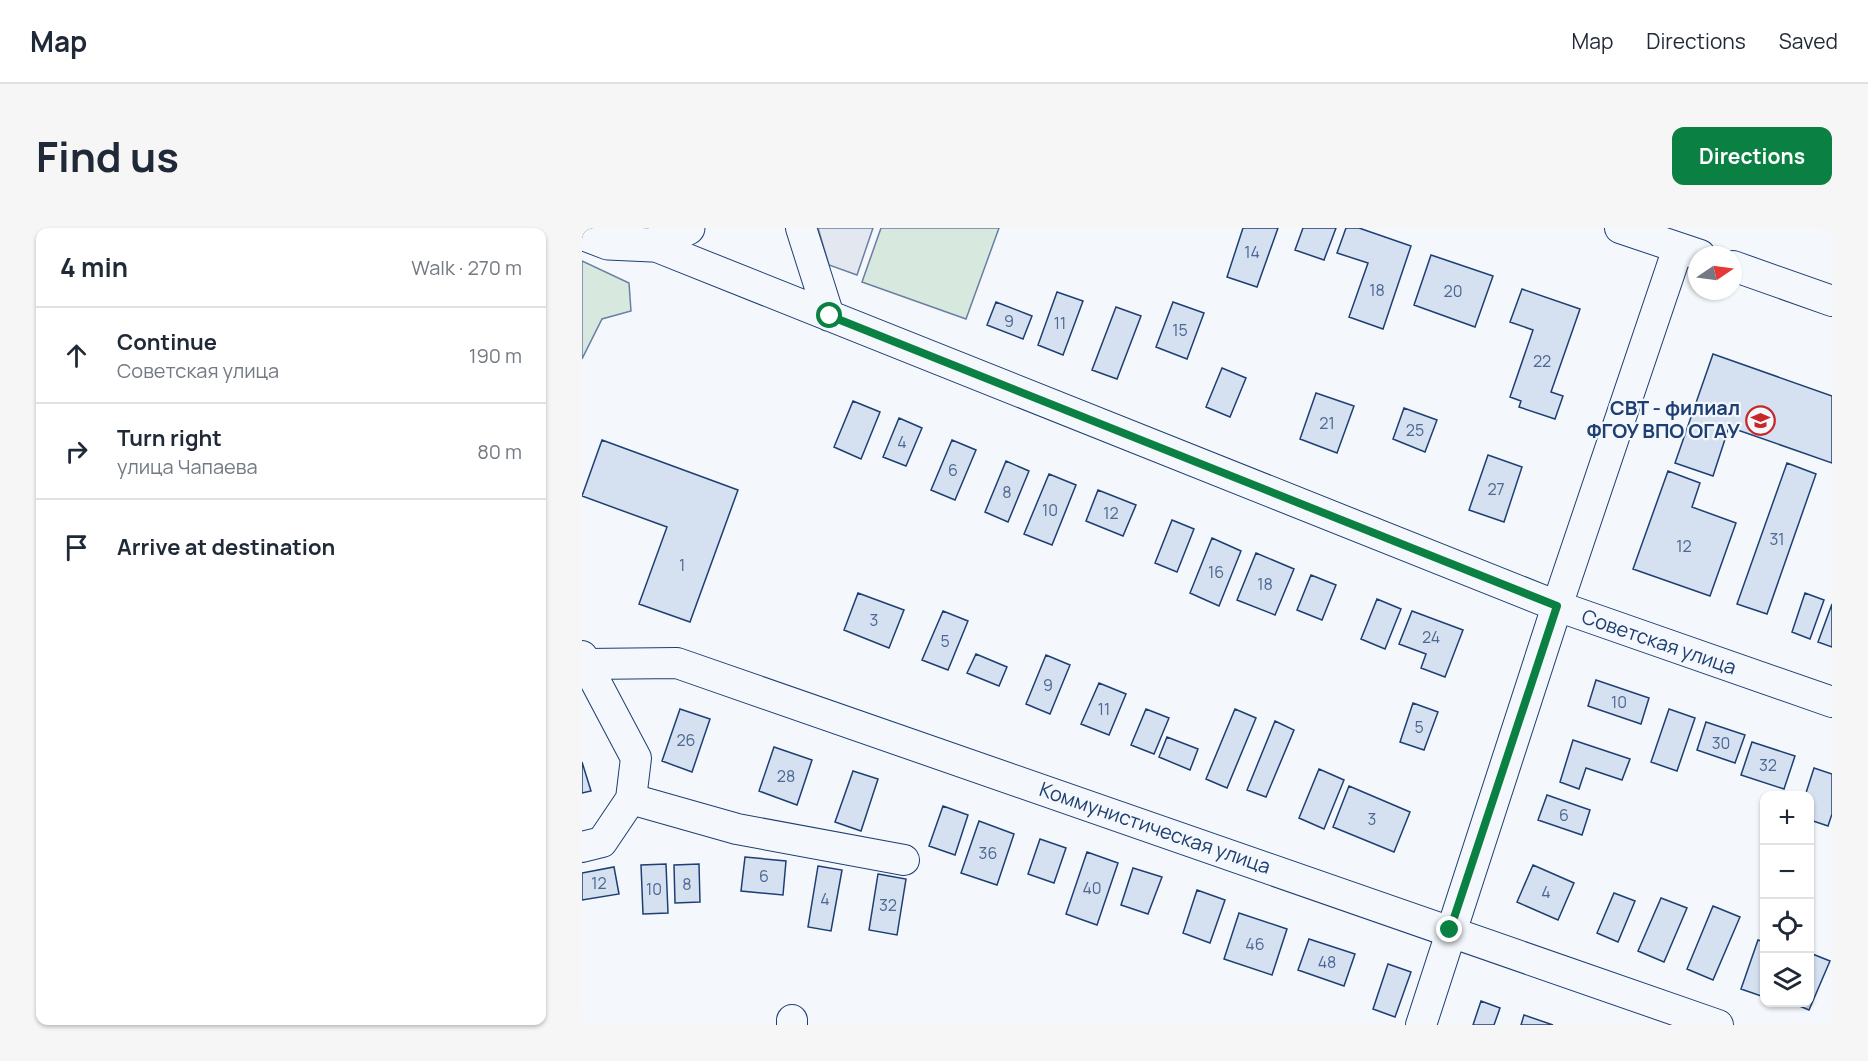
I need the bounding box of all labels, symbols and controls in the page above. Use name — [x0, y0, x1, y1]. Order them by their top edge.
text: Map — [30, 22, 87, 60]
text: Map — [1572, 27, 1613, 55]
text: Directions — [1646, 27, 1746, 55]
text: Saved — [1779, 27, 1838, 55]
text: Find us — [36, 127, 179, 185]
button: Directions — [1672, 127, 1832, 185]
house number: 14 — [1244, 241, 1260, 263]
north arrow — [1688, 246, 1742, 300]
text: 4 min — [60, 249, 128, 285]
text: Walk · 270 m — [411, 254, 522, 281]
house number: 18 — [1369, 279, 1385, 301]
house number: 20 — [1444, 280, 1462, 302]
route start — [816, 302, 842, 328]
house number: 9 — [1004, 310, 1014, 332]
house number: 11 — [1054, 312, 1066, 334]
house number: 15 — [1172, 319, 1188, 341]
text: Continue — [117, 327, 217, 357]
icon: ahead — [60, 339, 93, 372]
text: 190 m — [469, 342, 522, 369]
house number: 22 — [1533, 350, 1551, 372]
text: Советская улица — [117, 357, 279, 384]
place label: СВТ - филиал ФГОУ ВПО ОГАУ — [1587, 394, 1740, 444]
school or university icon: СВТ - филиал ФГОУ ВПО ОГАУ — [1745, 404, 1777, 436]
house number: 21 — [1319, 412, 1335, 434]
house number: 25 — [1406, 419, 1424, 441]
text: Turn right — [117, 423, 222, 453]
house number: 4 — [897, 431, 907, 453]
icon: right — [60, 435, 93, 468]
text: 80 m — [477, 438, 522, 465]
text: улица Чапаева — [117, 453, 258, 480]
house number: 6 — [948, 459, 958, 481]
house number: 27 — [1487, 478, 1505, 500]
house number: 8 — [1002, 481, 1012, 503]
house number: 10 — [1042, 499, 1058, 521]
house number: 12 — [1103, 502, 1119, 524]
house number: 31 — [1769, 528, 1785, 550]
icon: arrive — [60, 531, 93, 564]
text: Arrive at destination — [117, 532, 335, 562]
house number: 12 — [1676, 535, 1692, 557]
house number: 1 — [679, 554, 685, 576]
house number: 16 — [1208, 561, 1224, 583]
house number: 18 — [1257, 573, 1273, 595]
street label: Советская улица — [1578, 602, 1740, 681]
house number: 3 — [870, 609, 878, 631]
house number: 24 — [1422, 626, 1440, 648]
house number: 5 — [940, 630, 950, 652]
house number: 9 — [1043, 674, 1053, 696]
house number: 10 — [1611, 691, 1627, 713]
house number: 11 — [1098, 698, 1110, 720]
house number: 5 — [1414, 716, 1424, 738]
house number: 26 — [676, 729, 696, 751]
house number: 30 — [1712, 732, 1730, 754]
house number: 32 — [1759, 754, 1777, 776]
house number: 28 — [777, 765, 795, 787]
street label: Коммунистическая улица — [1036, 775, 1274, 880]
map controls — [1760, 791, 1814, 1007]
button: + — [1760, 791, 1814, 845]
house number: 6 — [1559, 804, 1569, 826]
house number: 3 — [1368, 808, 1376, 830]
house number: 36 — [979, 842, 997, 864]
button: − — [1760, 845, 1814, 899]
house number: 6 — [759, 865, 769, 887]
house number: 12 — [591, 872, 607, 894]
house number: 8 — [682, 873, 692, 895]
house number: 40 — [1082, 877, 1102, 899]
house number: 10 — [646, 878, 662, 900]
house number: 4 — [1541, 881, 1551, 903]
house number: 4 — [820, 888, 830, 910]
house number: 32 — [879, 894, 897, 916]
button: locate — [1760, 899, 1814, 953]
route end — [1436, 916, 1462, 942]
house number: 46 — [1245, 933, 1265, 955]
house number: 48 — [1318, 951, 1336, 973]
button: layers — [1760, 953, 1814, 1007]

